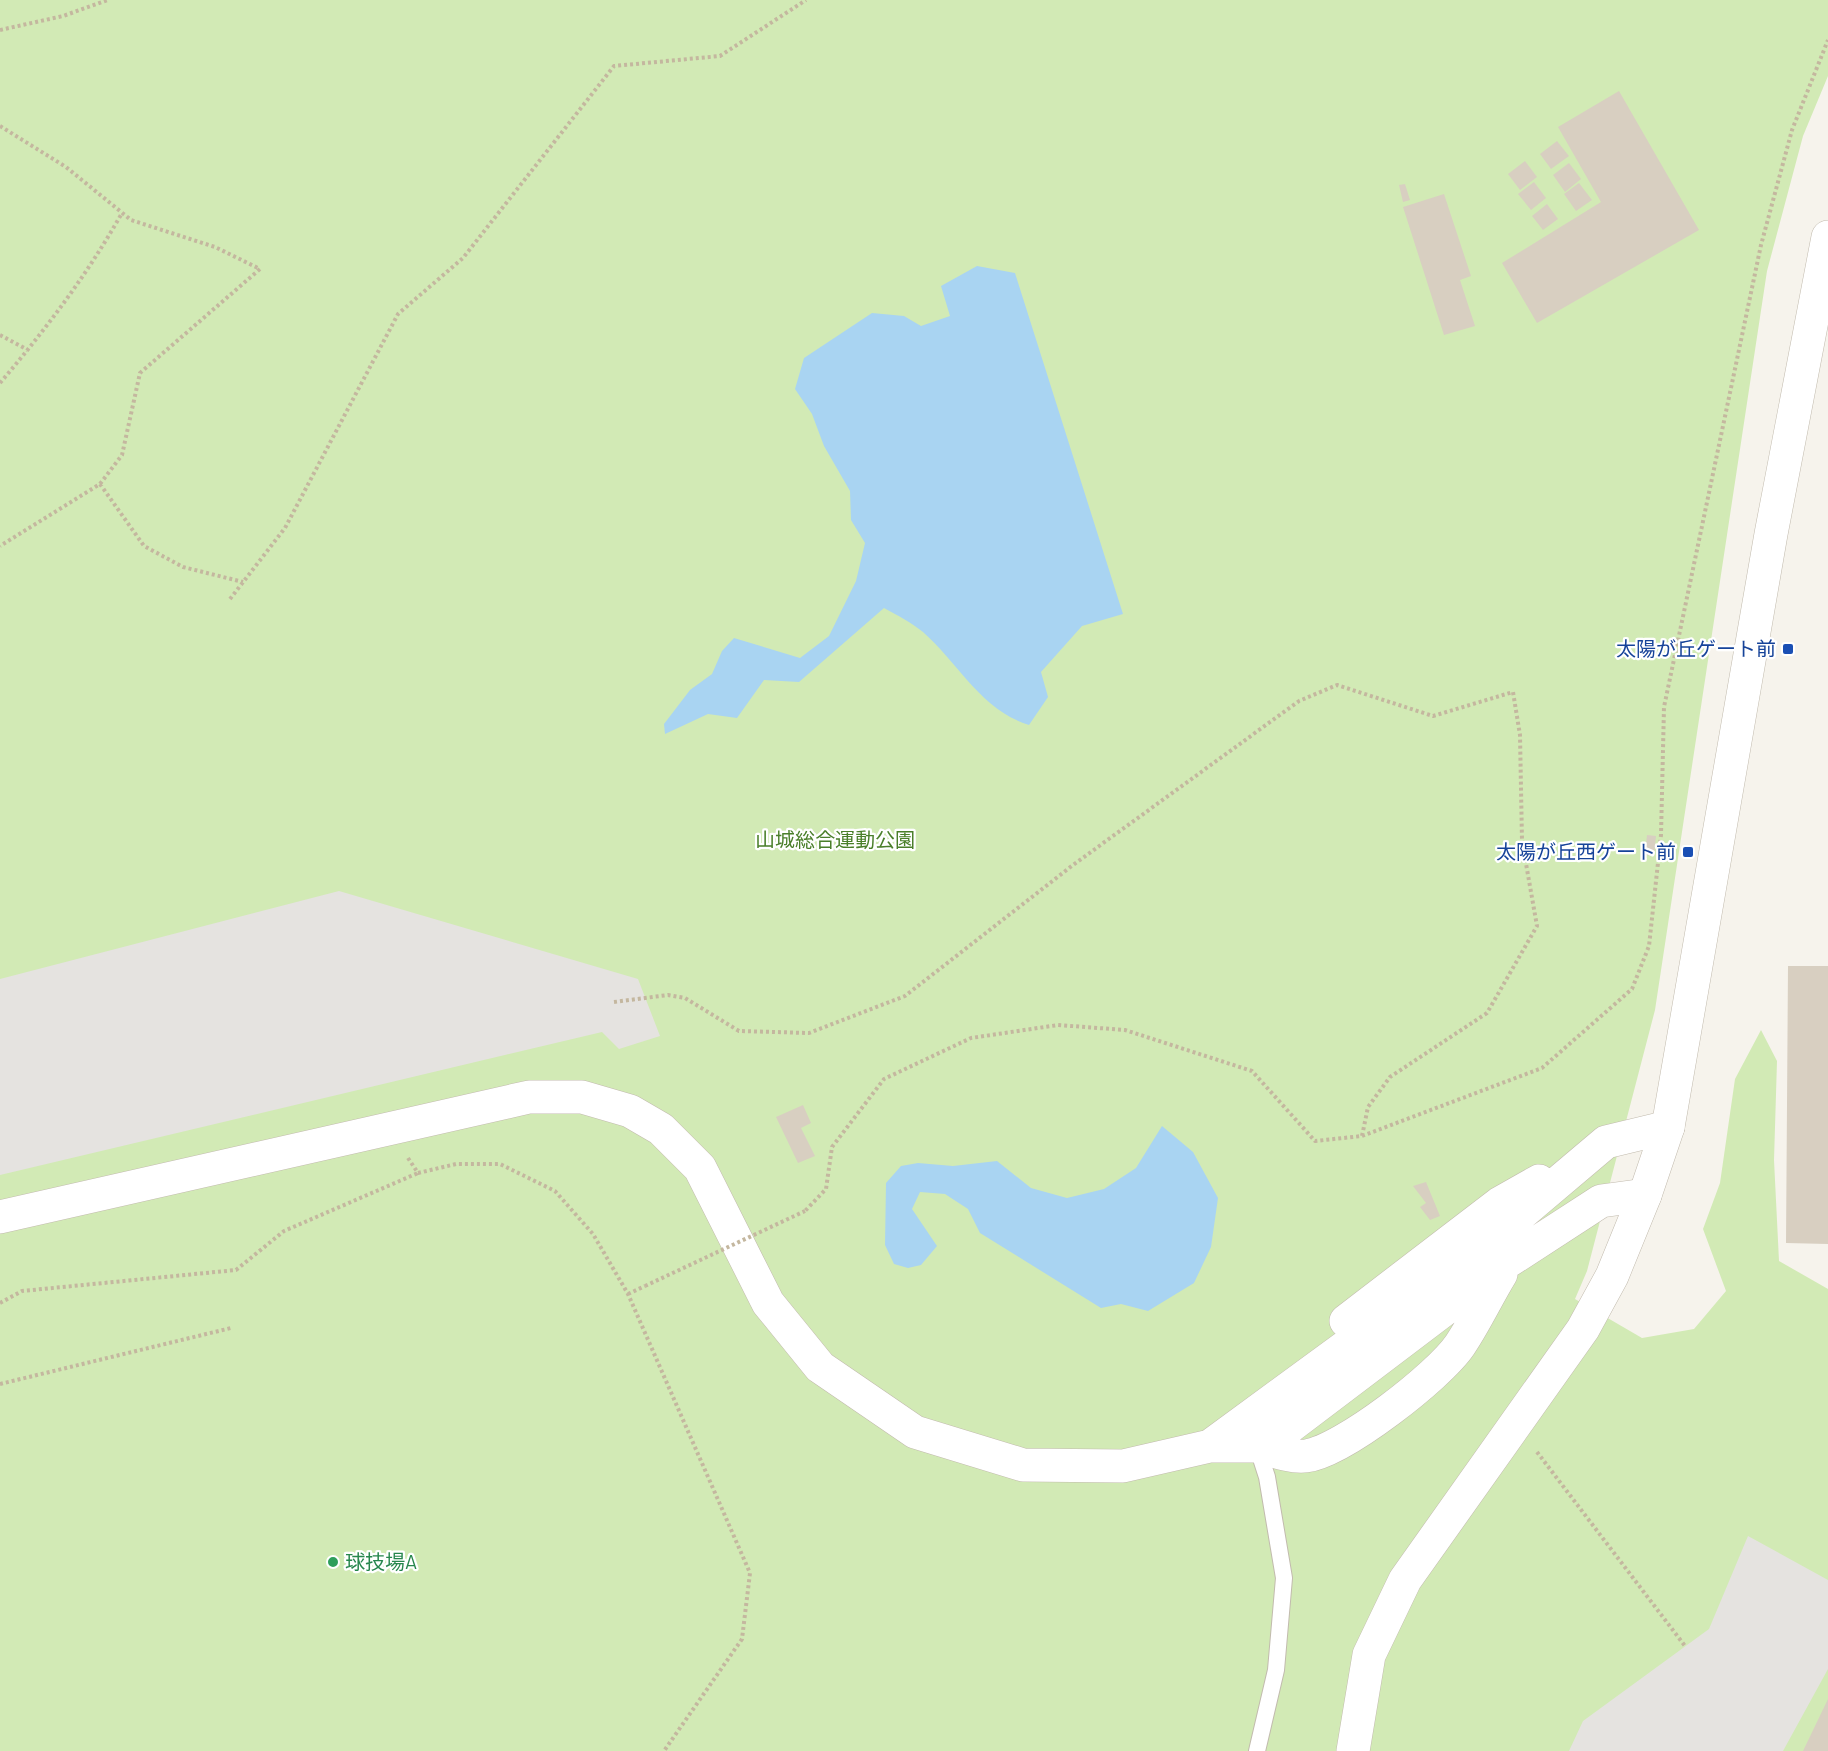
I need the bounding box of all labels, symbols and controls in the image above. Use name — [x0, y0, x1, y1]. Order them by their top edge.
place label: 太陽が丘ゲート前 — [1616, 636, 1776, 660]
marker: 太陽が丘ゲート前 — [1781, 642, 1795, 656]
park label: 山城総合運動公園 — [755, 827, 915, 851]
place label: 太陽が丘西ゲート前 — [1496, 839, 1676, 863]
marker: 太陽が丘西ゲート前 — [1681, 845, 1695, 859]
place label: 球技場A — [345, 1549, 417, 1573]
marker: 球技場A — [326, 1555, 340, 1569]

